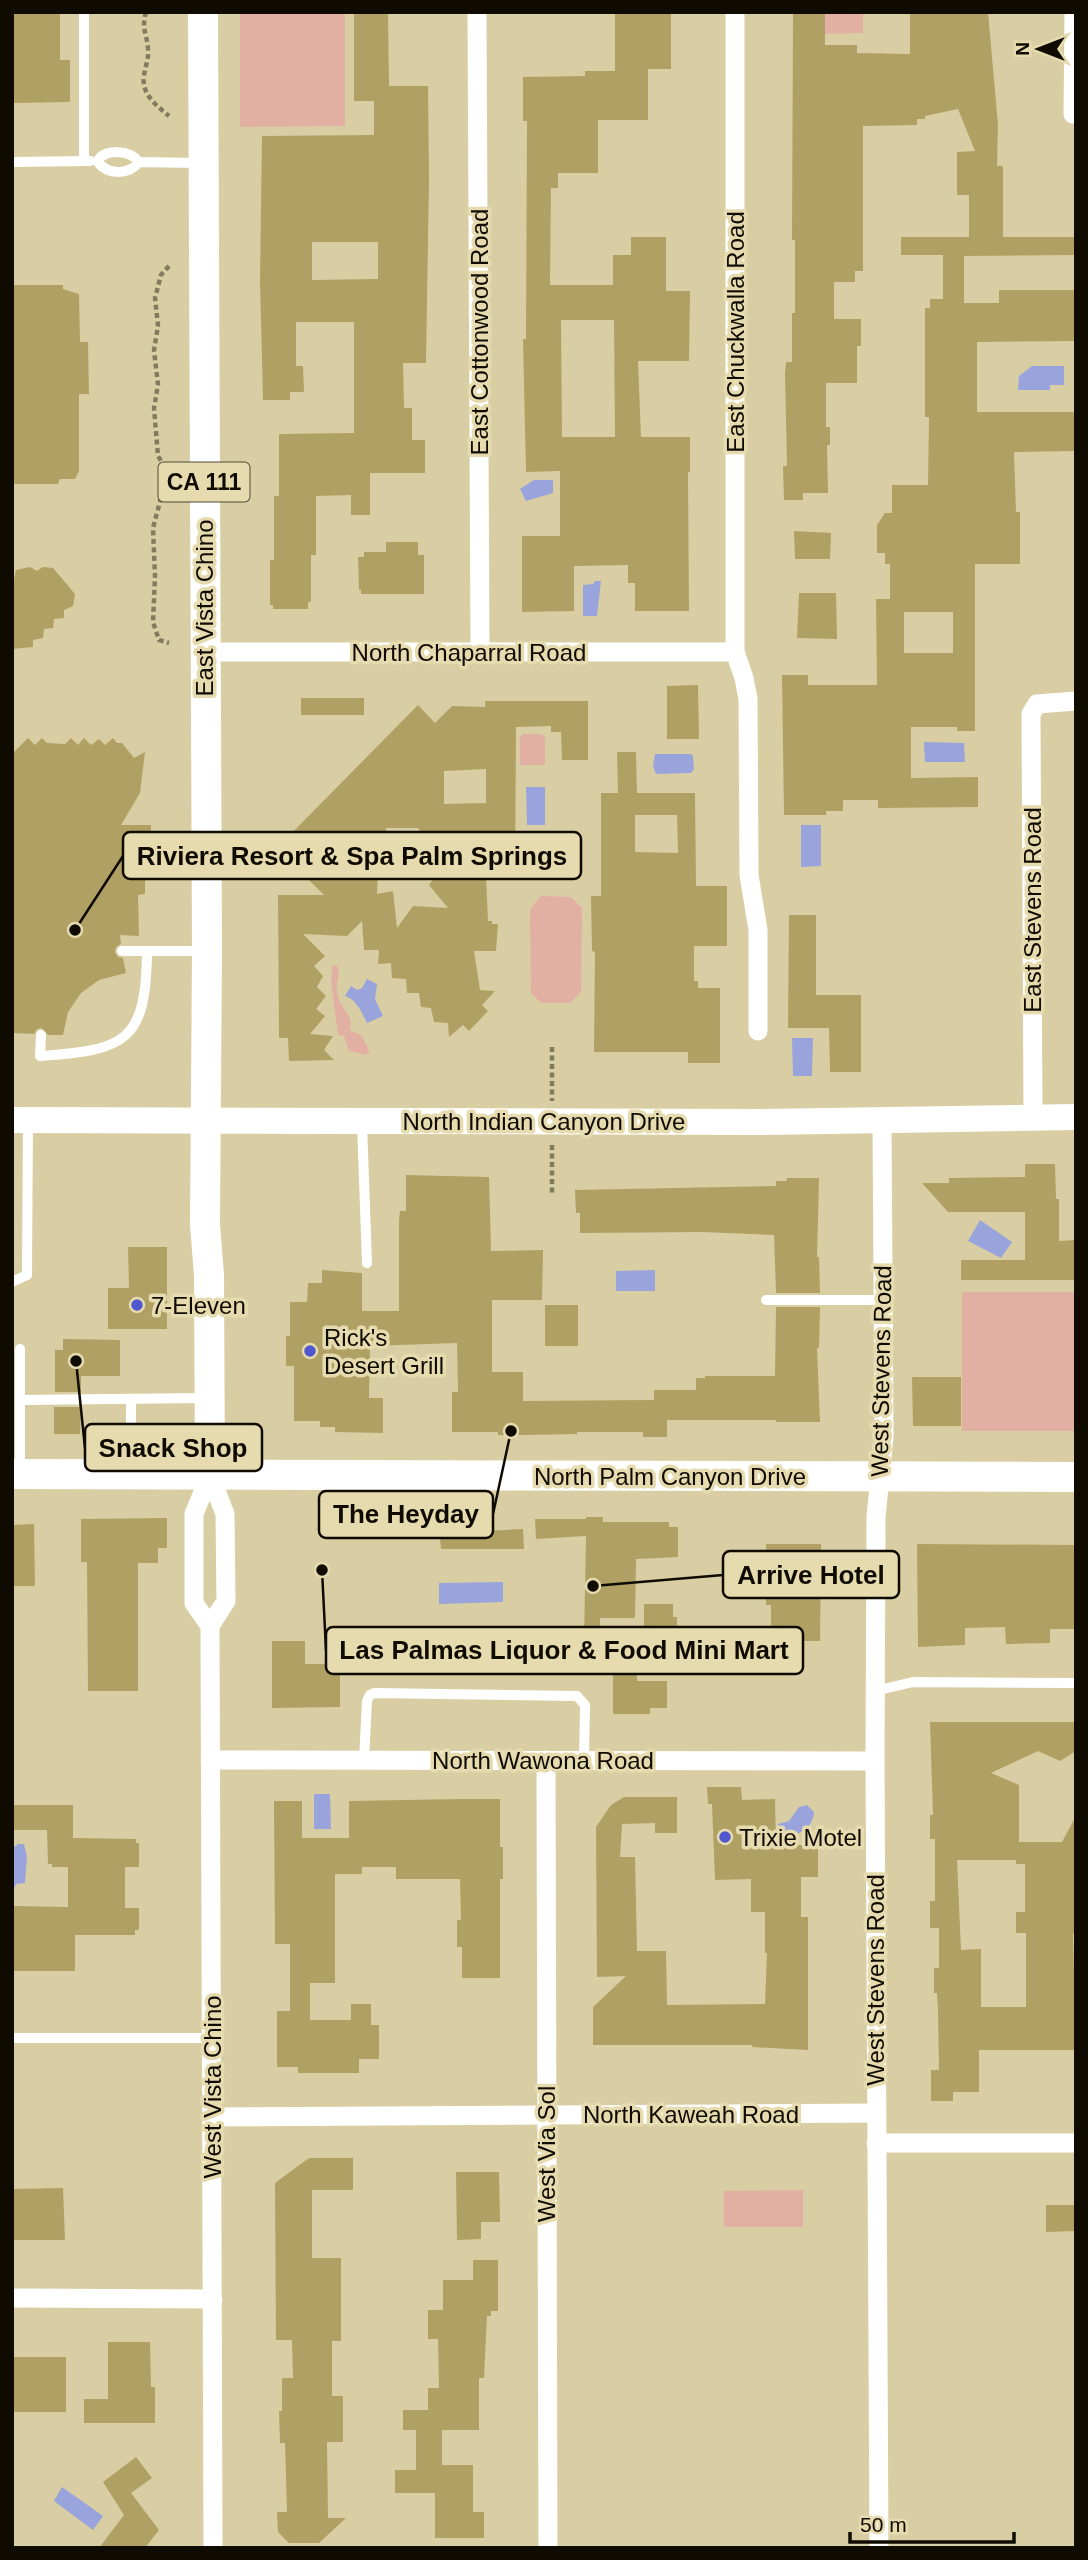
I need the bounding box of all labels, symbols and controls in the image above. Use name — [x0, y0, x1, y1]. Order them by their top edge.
north arrow — [1004, 14, 1074, 84]
text: N — [1012, 42, 1033, 56]
street label: East Cottonwood Road — [466, 209, 493, 455]
street label: East Chuckwalla Road — [722, 211, 749, 453]
road number: CA 111 — [158, 462, 249, 502]
street label: East Vista Chino — [191, 520, 218, 697]
street label: North Chaparral Road — [352, 639, 586, 666]
street label: East Stevens Road — [1019, 807, 1046, 1013]
callout: Riviera Resort & Spa Palm Springs — [123, 832, 581, 879]
text: Riviera Resort & Spa Palm Springs — [137, 841, 567, 871]
street label: North Indian Canyon Drive — [403, 1108, 685, 1135]
street label: West Stevens Road — [866, 1265, 896, 1477]
place label: 7-Eleven — [151, 1292, 246, 1319]
marker: 7-Eleven — [129, 1297, 145, 1313]
place label: Rick's Desert Grill — [324, 1324, 444, 1379]
marker: Rick's Desert Grill — [302, 1343, 318, 1359]
callout: Snack Shop — [85, 1424, 262, 1471]
text: Snack Shop — [99, 1433, 247, 1463]
street label: North Palm Canyon Drive — [534, 1463, 806, 1490]
callout: The Heyday — [319, 1491, 493, 1538]
text: The Heyday — [333, 1499, 480, 1529]
callout: Arrive Hotel — [723, 1551, 899, 1598]
text: Arrive Hotel — [737, 1560, 885, 1590]
callout: Las Palmas Liquor & Food Mini Mart — [326, 1627, 803, 1674]
text: Las Palmas Liquor & Food Mini Mart — [339, 1635, 789, 1665]
street label: North Wawona Road — [432, 1747, 654, 1774]
place label: Trixie Motel — [739, 1824, 862, 1851]
marker: Trixie Motel — [717, 1829, 733, 1845]
street label: West Stevens Road — [862, 1874, 889, 2086]
street label: West Vista Chino — [199, 1995, 226, 2179]
street label: West Via Sol — [533, 2086, 560, 2222]
street label: North Kaweah Road — [583, 2101, 799, 2128]
scale bar — [850, 2500, 1014, 2544]
text: 50 m — [860, 2513, 907, 2536]

